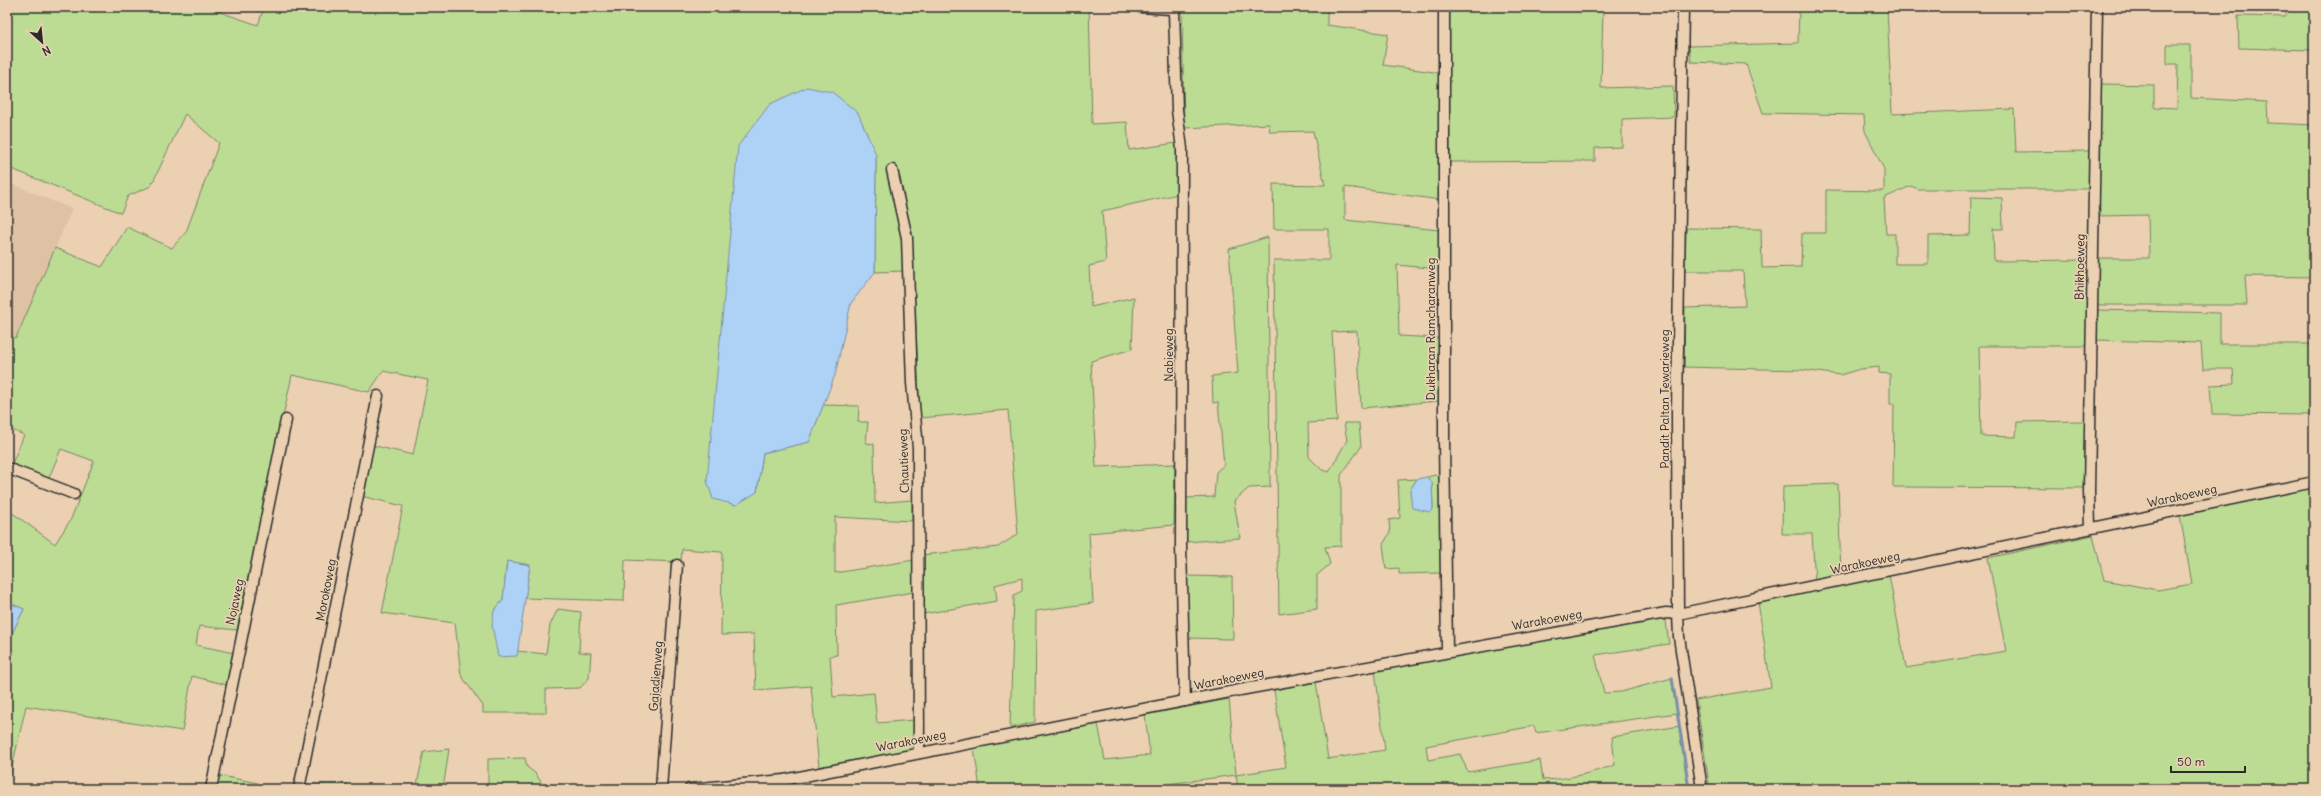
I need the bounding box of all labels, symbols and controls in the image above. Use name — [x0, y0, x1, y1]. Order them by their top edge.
north arrow — [22, 22, 62, 62]
text: N — [40, 43, 53, 59]
street label: Bhikhoeweg — [2071, 234, 2088, 300]
street label: Dukharan Ramcharanweg — [1423, 258, 1438, 400]
street label: Nabieweg — [1161, 328, 1176, 382]
street label: Pandit Paltan Tewarieweg — [1657, 329, 1672, 469]
street label: Chautieweg — [895, 429, 912, 493]
street label: Warakoeweg — [2146, 481, 2218, 510]
street label: Warakoeweg — [1829, 548, 1901, 577]
street label: Morokoweg — [312, 557, 339, 622]
street label: Nojaweg — [222, 577, 247, 626]
street label: Warakoeweg — [1511, 606, 1583, 633]
street label: Gajadienweg — [646, 640, 665, 712]
street label: Warakoeweg — [1193, 664, 1265, 693]
street label: Warakoeweg — [875, 726, 947, 755]
scale bar — [2171, 748, 2245, 774]
text: 50 m — [2177, 754, 2206, 769]

